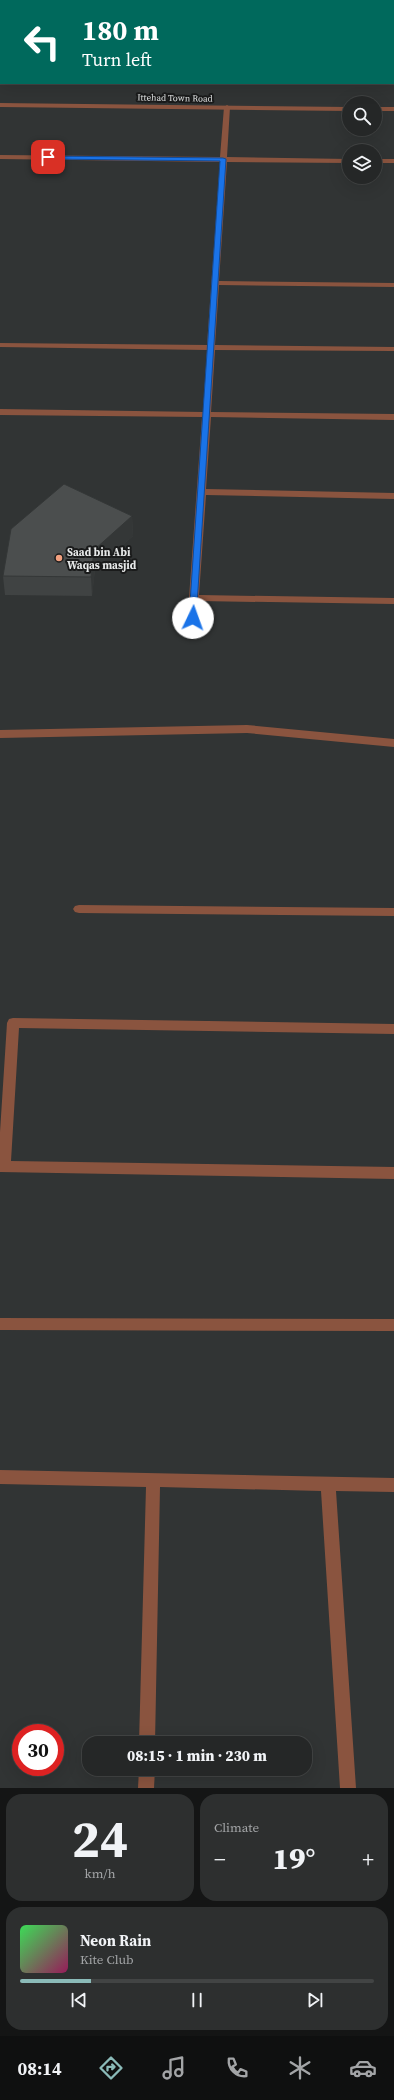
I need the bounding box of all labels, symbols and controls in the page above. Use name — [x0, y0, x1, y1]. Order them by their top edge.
text: 180 m — [82, 11, 159, 49]
icon: left — [16, 16, 68, 68]
text: Turn left — [82, 47, 152, 72]
street label: Ittehad Town Road — [137, 91, 213, 105]
map controls — [342, 96, 382, 184]
button: search — [342, 96, 382, 136]
pin — [31, 140, 65, 174]
button: layers — [342, 144, 382, 184]
icon: arrive — [37, 146, 59, 168]
place label: Saad bin Abi Waqas masjid — [67, 545, 137, 573]
marker: Saad bin Abi Waqas masjid — [54, 553, 64, 563]
position arrow — [172, 597, 214, 639]
speed limit sign: 30 — [12, 1724, 64, 1776]
text: 08:15 · 1 min · 230 m — [127, 1745, 267, 1766]
text: 24 — [72, 1803, 128, 1874]
text: Climate — [214, 1819, 259, 1836]
text: 19° — [273, 1838, 315, 1879]
text: − — [214, 1844, 226, 1874]
text: + — [362, 1844, 374, 1874]
text: km/h — [85, 1865, 115, 1882]
text: Neon Rain — [80, 1930, 151, 1951]
text: Kite Club — [80, 1951, 133, 1968]
icon: previous — [68, 1989, 90, 2011]
icon: pause — [186, 1989, 208, 2011]
icon: next — [304, 1989, 326, 2011]
icon: directions — [97, 2054, 125, 2082]
icon: music — [160, 2054, 188, 2082]
icon: phone — [223, 2054, 251, 2082]
icon: climate — [286, 2054, 314, 2082]
icon: car — [349, 2054, 377, 2082]
text: 08:14 — [17, 2056, 62, 2081]

